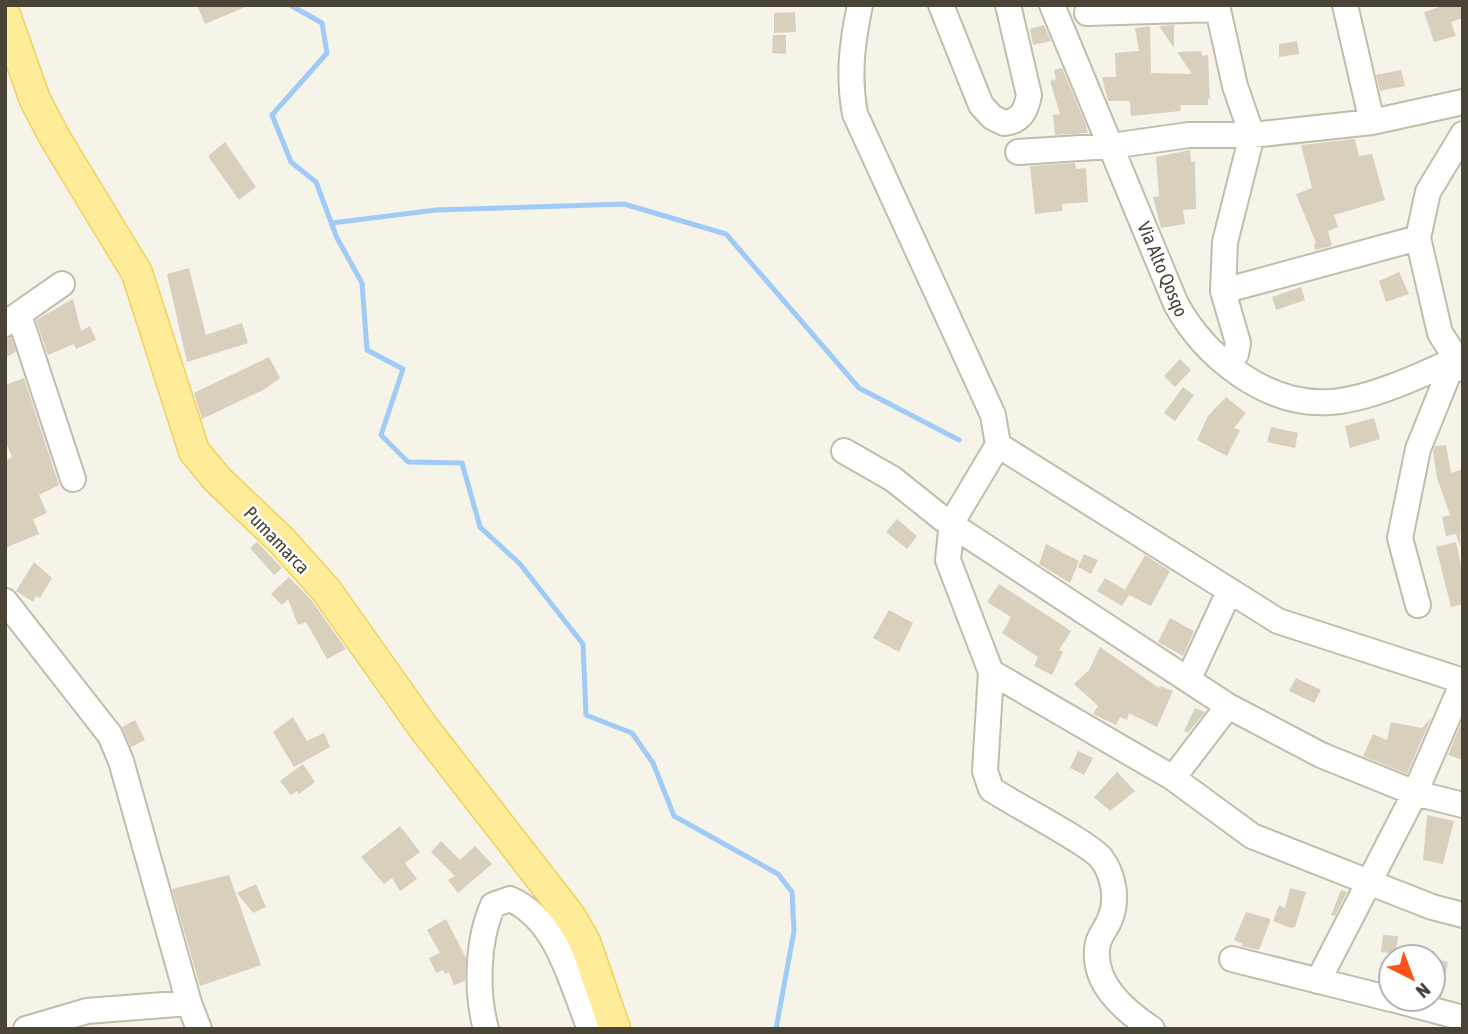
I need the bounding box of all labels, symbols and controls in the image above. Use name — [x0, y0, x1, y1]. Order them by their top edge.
street label: Via Alto Qosqo — [1133, 218, 1193, 320]
street label: Pumamarca — [240, 502, 314, 578]
north arrow — [1377, 943, 1447, 1013]
text: N — [1412, 979, 1435, 1003]

